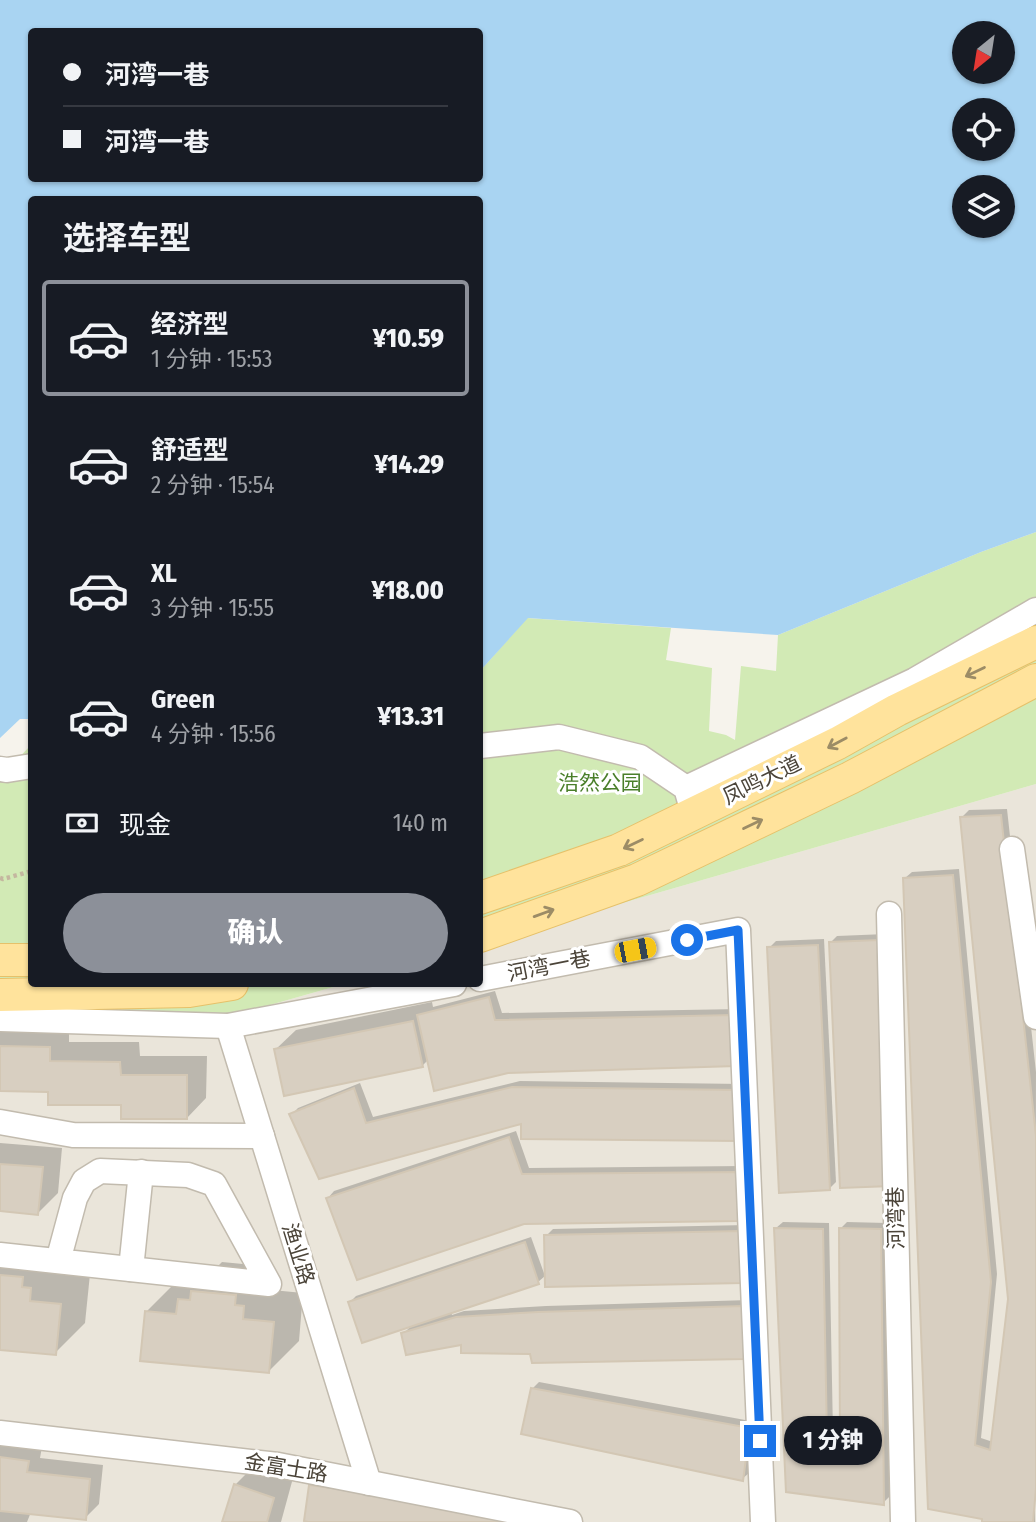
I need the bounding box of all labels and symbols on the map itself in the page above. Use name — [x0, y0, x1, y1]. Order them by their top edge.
north arrow — [952, 21, 1015, 84]
one-way arrow — [965, 665, 986, 679]
one-way arrow — [827, 737, 848, 750]
street label: 凤鸣大道 — [719, 750, 805, 810]
park label: 浩然公园 — [558, 770, 642, 796]
one-way arrow — [742, 817, 763, 830]
one-way arrow — [623, 837, 644, 851]
one-way arrow — [532, 906, 554, 918]
route start — [671, 924, 703, 956]
car — [613, 936, 658, 964]
street label: 河湾一巷 — [505, 945, 593, 987]
street label: 河湾巷 — [882, 1186, 910, 1250]
street label: 渔业路 — [276, 1220, 320, 1288]
callout: 1 分钟 — [784, 1416, 882, 1466]
route end — [744, 1425, 776, 1457]
street label: 金富士路 — [242, 1449, 330, 1487]

